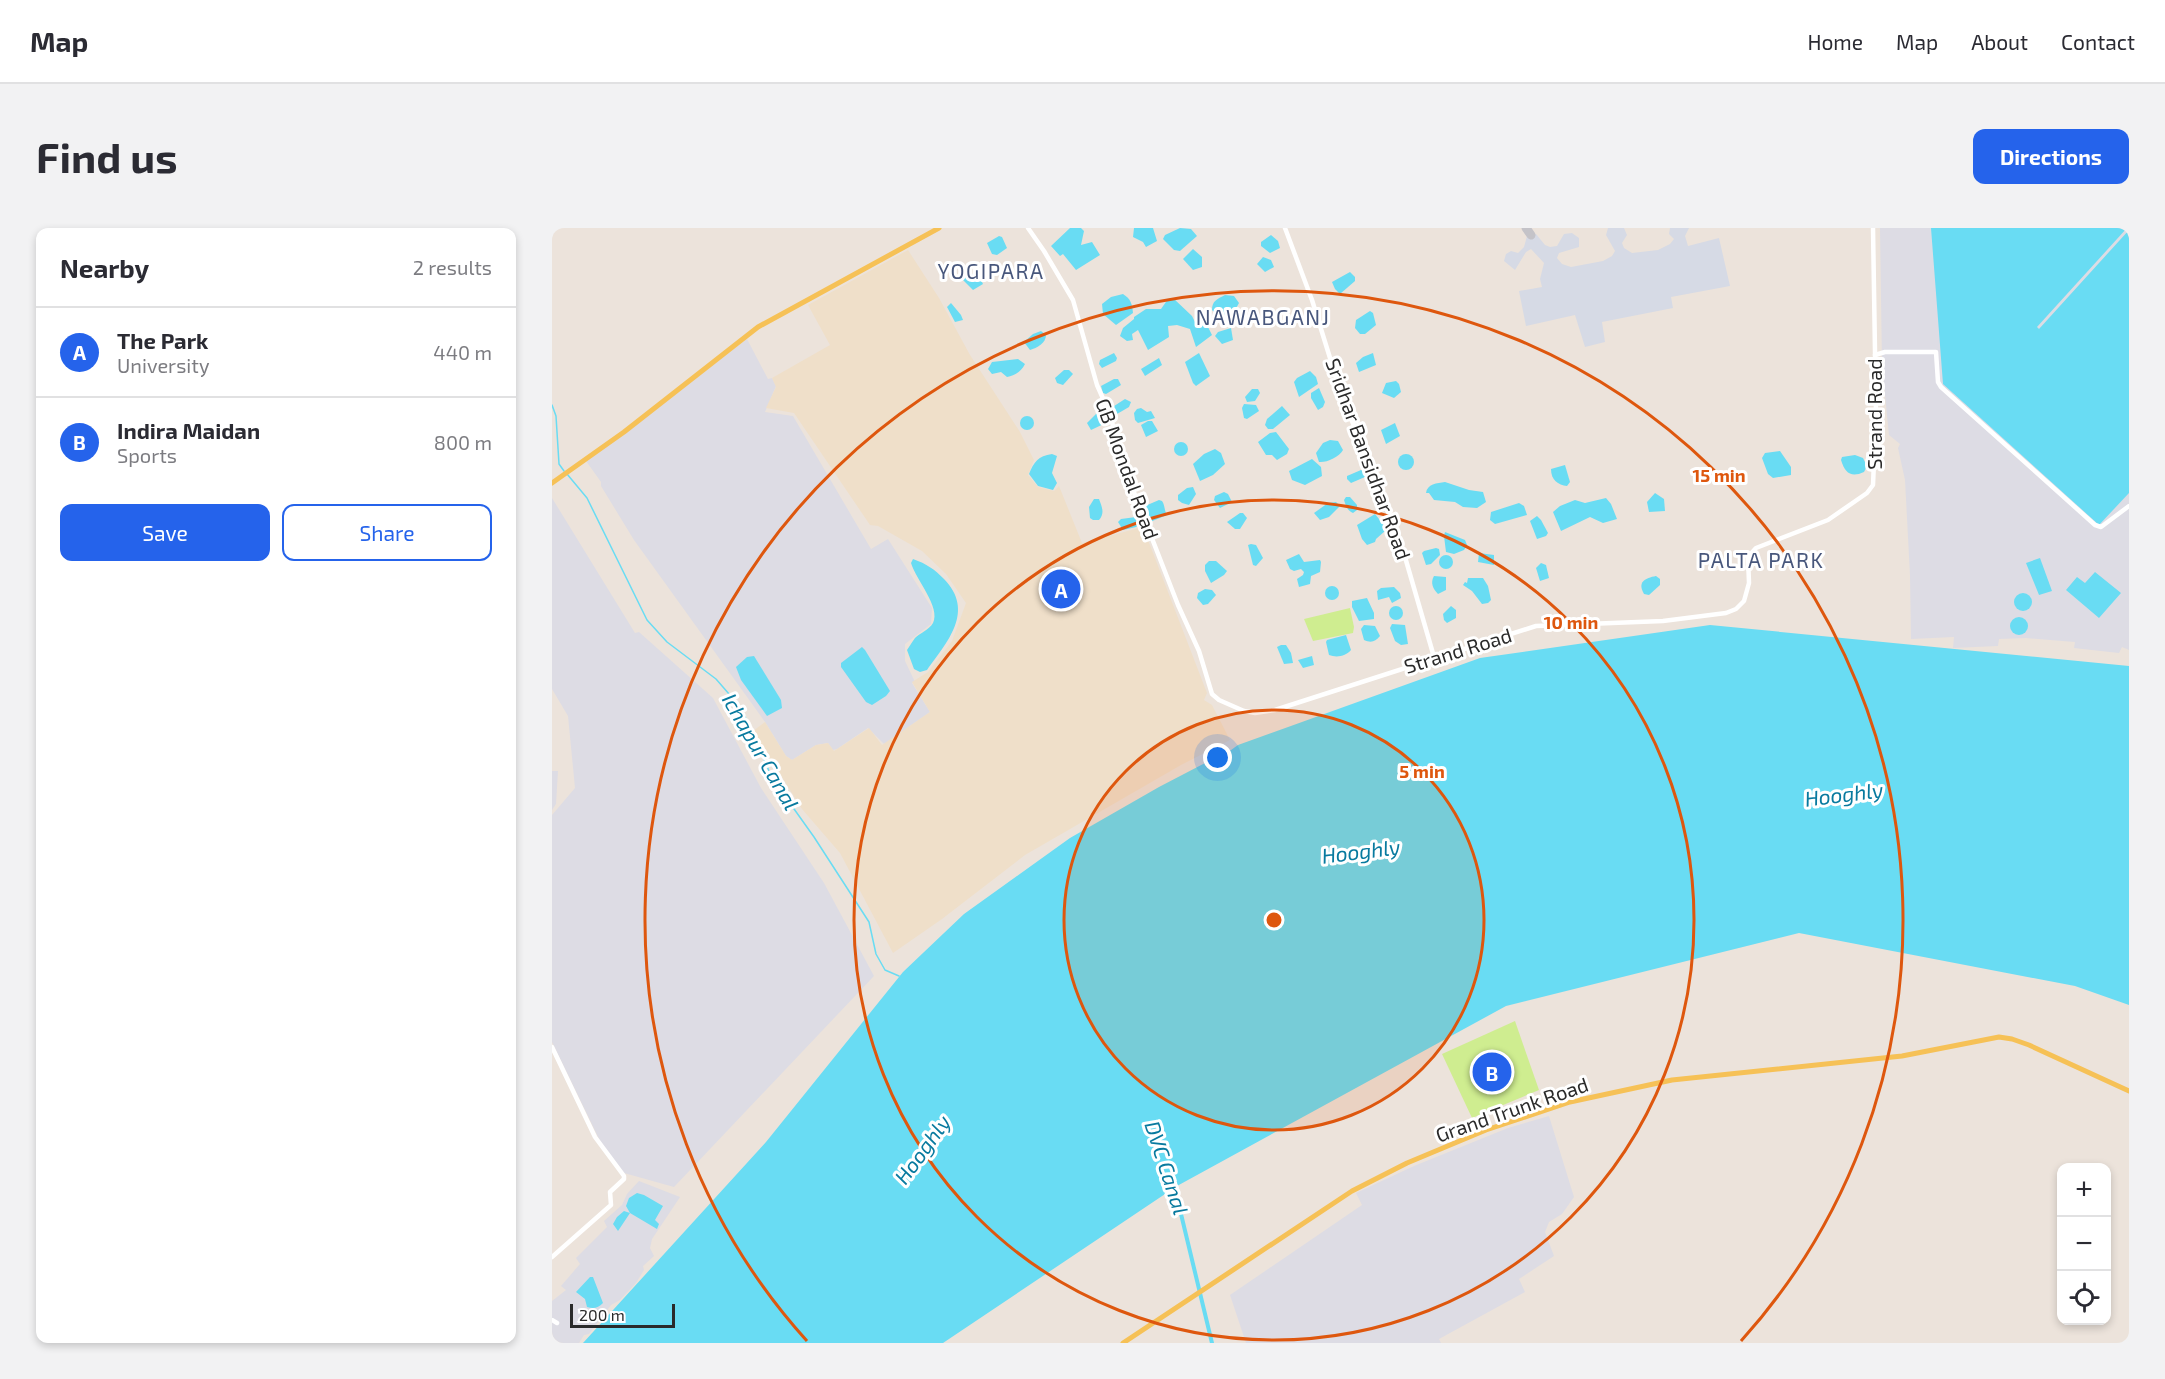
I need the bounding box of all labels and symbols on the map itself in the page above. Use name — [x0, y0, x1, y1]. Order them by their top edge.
district label: YOGIPARA — [937, 258, 1045, 283]
district label: NAWABGANJ — [1196, 304, 1330, 329]
street label: Sridhar Bansidhar Road — [1321, 355, 1417, 563]
street label: Strand Road — [1862, 358, 1886, 470]
street label: GB Mondal Road — [1091, 395, 1165, 542]
text: 15 min — [1692, 464, 1746, 486]
district label: PALTA PARK — [1698, 547, 1824, 572]
pin: A — [1042, 566, 1080, 612]
text: 10 min — [1544, 611, 1598, 633]
street label: Strand Road — [1401, 622, 1514, 678]
water label: Ichapur Canal — [718, 688, 805, 814]
your location — [1203, 743, 1232, 772]
text: 5 min — [1399, 760, 1445, 782]
water label: Hooghly — [1803, 776, 1885, 812]
water label: Hooghly — [1320, 833, 1402, 869]
centre of rings — [1264, 910, 1284, 930]
pin: B — [1472, 1050, 1512, 1094]
street label: Grand Trunk Road — [1432, 1072, 1591, 1146]
water label: Hooghly — [888, 1110, 956, 1189]
water label: DVC Canal — [1141, 1118, 1194, 1218]
scale bar — [570, 1301, 675, 1328]

